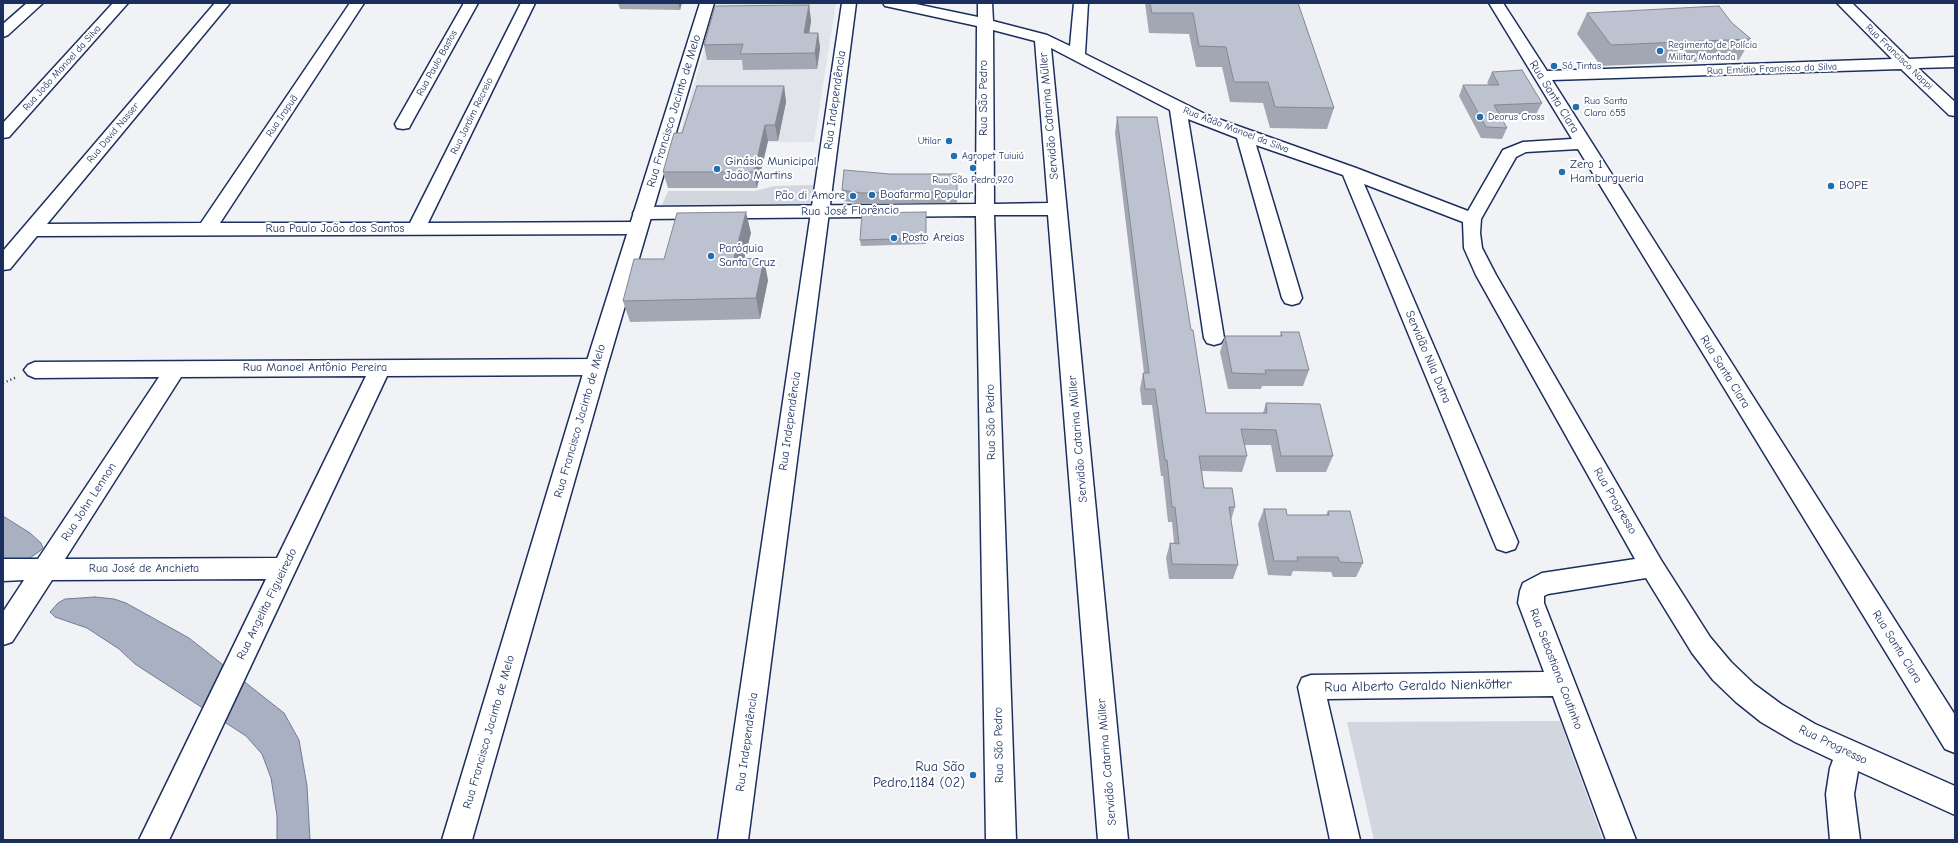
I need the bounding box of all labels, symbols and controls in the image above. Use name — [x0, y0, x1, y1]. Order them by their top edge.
street label: Rua Francisco Nappi — [1863, 22, 1935, 92]
street label: Rua João Manoel da Silva — [20, 23, 104, 113]
street label: Rua Paulo Bastos — [414, 28, 460, 98]
street label: Rua Francisco Jacinto de Melo — [644, 33, 704, 189]
place label: Regimento de Polícia Militar Montada — [1668, 39, 1757, 62]
marker: Regimento de Polícia Militar Montada — [1655, 46, 1665, 56]
street label: Rua Independência — [821, 50, 849, 150]
street label: Servidão Catarina Müller — [1036, 52, 1062, 180]
street label: Rua Santa Clara — [1526, 58, 1582, 136]
street label: Rua São Pedro — [977, 60, 991, 136]
place label: Só Tintas — [1562, 60, 1601, 72]
marker: Só Tintas — [1549, 61, 1559, 71]
street label: Rua Emídio Francisco da Silva — [1707, 61, 1837, 77]
street label: Rua Jardim Recreio — [448, 76, 496, 156]
street label: Rua Irapuã — [264, 93, 300, 139]
place label: Rua Santa Clara 655 — [1584, 95, 1628, 118]
street label: Rua David Nasser — [84, 100, 142, 166]
marker: Rua Santa Clara 655 — [1571, 102, 1581, 112]
street label: Rua Adão Manoel da Silva — [1181, 104, 1291, 156]
place label: Deorus Cross — [1488, 111, 1545, 123]
marker: Deorus Cross — [1475, 112, 1485, 122]
place label: Utilar — [918, 135, 941, 147]
marker: Utilar — [944, 136, 954, 146]
place label: Agropet Tuiuiú — [962, 150, 1024, 162]
marker: Agropet Tuiuiú — [949, 151, 959, 161]
place label: Ginásio Municipal João Martins — [725, 155, 816, 183]
place label: Zero 1 Hamburgueria — [1570, 158, 1644, 186]
marker: Rua São Pedro,920 — [968, 163, 978, 173]
marker: Ginásio Municipal João Martins — [712, 164, 722, 174]
marker: Zero 1 Hamburgueria — [1557, 167, 1567, 177]
place label: Rua São Pedro,920 — [932, 174, 1014, 186]
place label: BOPE — [1839, 179, 1868, 193]
marker: BOPE — [1826, 181, 1836, 191]
place label: Boafarma Popular — [880, 188, 973, 202]
place label: Pão di Amore — [775, 189, 845, 203]
marker: Boafarma Popular — [867, 190, 877, 200]
marker: Pão di Amore — [848, 191, 858, 201]
street label: Rua José Florêncio — [801, 203, 899, 219]
street label: Rua Paulo João dos Santos — [266, 222, 404, 236]
place label: Posto Areias — [902, 231, 964, 245]
marker: Posto Areias — [889, 233, 899, 243]
place label: Paróquia Santa Cruz — [719, 242, 775, 270]
marker: Paróquia Santa Cruz — [706, 251, 716, 261]
street label: Servidão Nila Dutra — [1402, 308, 1454, 406]
street label: Rua Santa Clara — [1697, 333, 1753, 411]
street label: Rua Francisco Jacinto de Melo — [551, 343, 609, 499]
street label: Rua Manoel Antônio Pereira — [243, 361, 387, 375]
street label: Rua Independência — [776, 371, 804, 471]
street label: Servidão Catarina Müller — [1065, 375, 1091, 503]
street label: Rua São Pedro — [983, 384, 999, 460]
street label: Rua John Lennon — [58, 460, 120, 544]
street label: Rua Progresso — [1590, 465, 1640, 537]
street label: Rua Angelita Figueiredo — [234, 546, 300, 662]
street label: Rua José de Anchieta — [89, 562, 199, 576]
street label: Rua Sebastiana Coutinho — [1526, 607, 1586, 731]
street label: Rua Santa Clara — [1869, 608, 1925, 686]
street label: Rua Francisco Jacinto de Melo — [460, 654, 518, 810]
street label: Rua Alberto Geraldo Nienkötter — [1324, 676, 1512, 696]
street label: Rua Independência — [733, 692, 761, 792]
street label: Servidão Catarina Müller — [1094, 698, 1120, 826]
street label: Rua São Pedro — [991, 707, 1007, 783]
street label: Rua Progresso — [1796, 722, 1870, 768]
place label: Rua São Pedro,1184 (02) — [873, 759, 965, 792]
marker: Rua São Pedro,1184 (02) — [968, 770, 978, 780]

